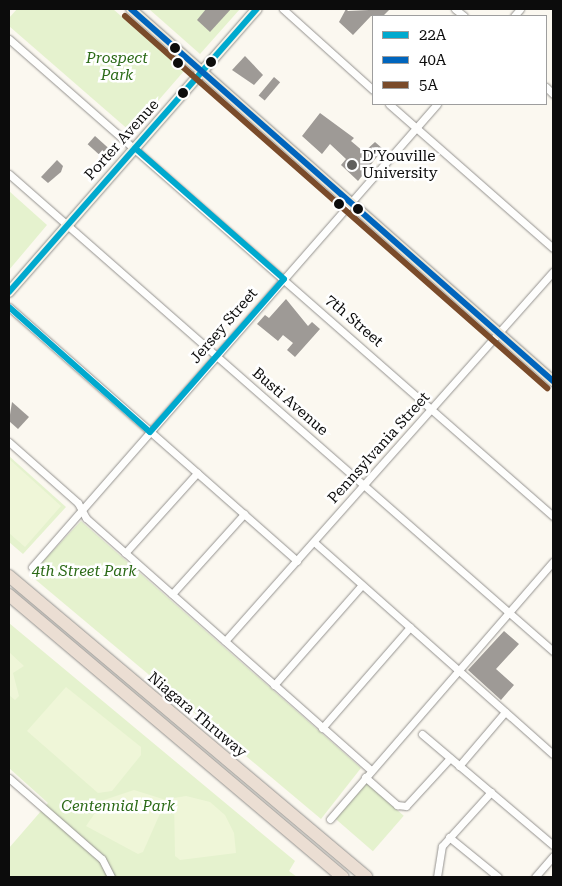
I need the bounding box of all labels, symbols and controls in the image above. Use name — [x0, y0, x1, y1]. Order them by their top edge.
legend — [372, 15, 547, 105]
text: 22A — [419, 26, 446, 44]
unlabelled marker — [170, 43, 180, 53]
park label: Prospect Park — [86, 49, 148, 84]
text: 40A — [419, 51, 446, 69]
unlabelled marker — [206, 57, 216, 67]
unlabelled marker — [173, 58, 183, 68]
text: 5A — [419, 76, 438, 94]
unlabelled marker — [178, 88, 188, 98]
street label: Porter Avenue — [81, 96, 163, 184]
place label: D'Youville University — [362, 147, 437, 182]
marker: D'Youville University — [346, 159, 358, 171]
unlabelled marker — [334, 199, 344, 209]
unlabelled marker — [353, 204, 363, 214]
street label: Jersey Street — [187, 285, 261, 367]
street label: 7th Street — [321, 291, 387, 351]
street label: Busti Avenue — [249, 364, 331, 440]
street label: Pennsylvania Street — [324, 389, 434, 507]
park label: 4th Street Park — [32, 563, 136, 581]
street label: Niagara Thruway — [144, 668, 250, 762]
park label: Centennial Park — [61, 798, 175, 816]

